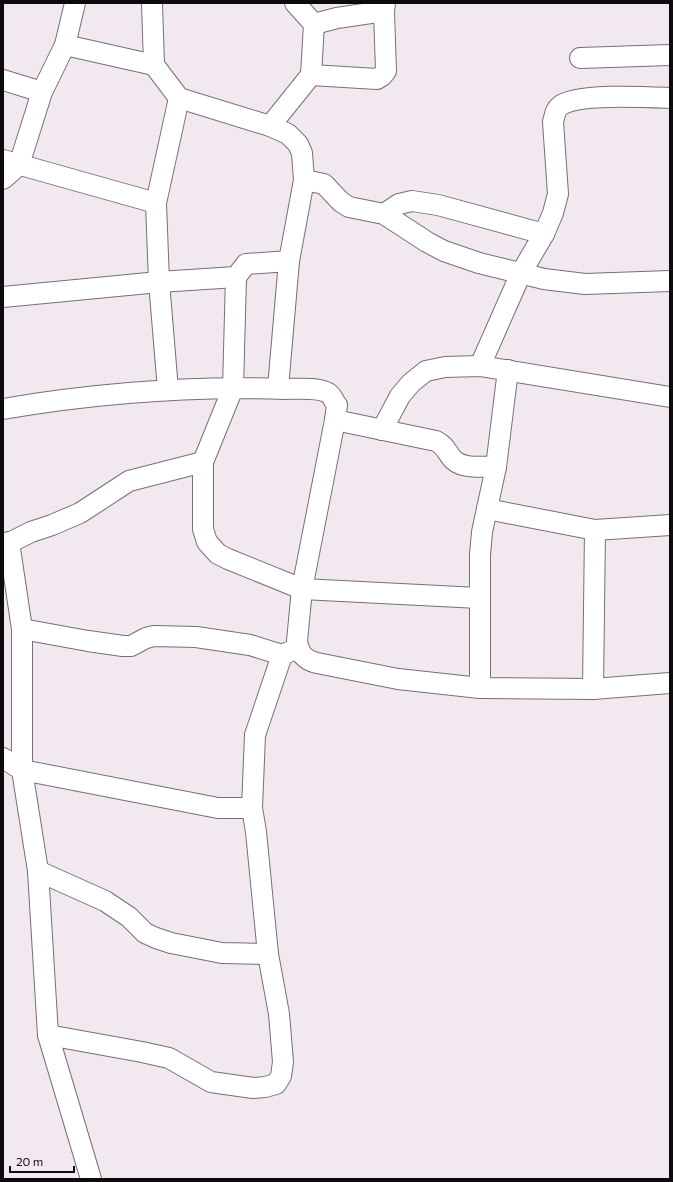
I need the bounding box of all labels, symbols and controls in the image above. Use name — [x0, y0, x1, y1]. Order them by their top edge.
scale bar — [10, 1148, 74, 1174]
text: 20 m — [16, 1154, 43, 1168]

